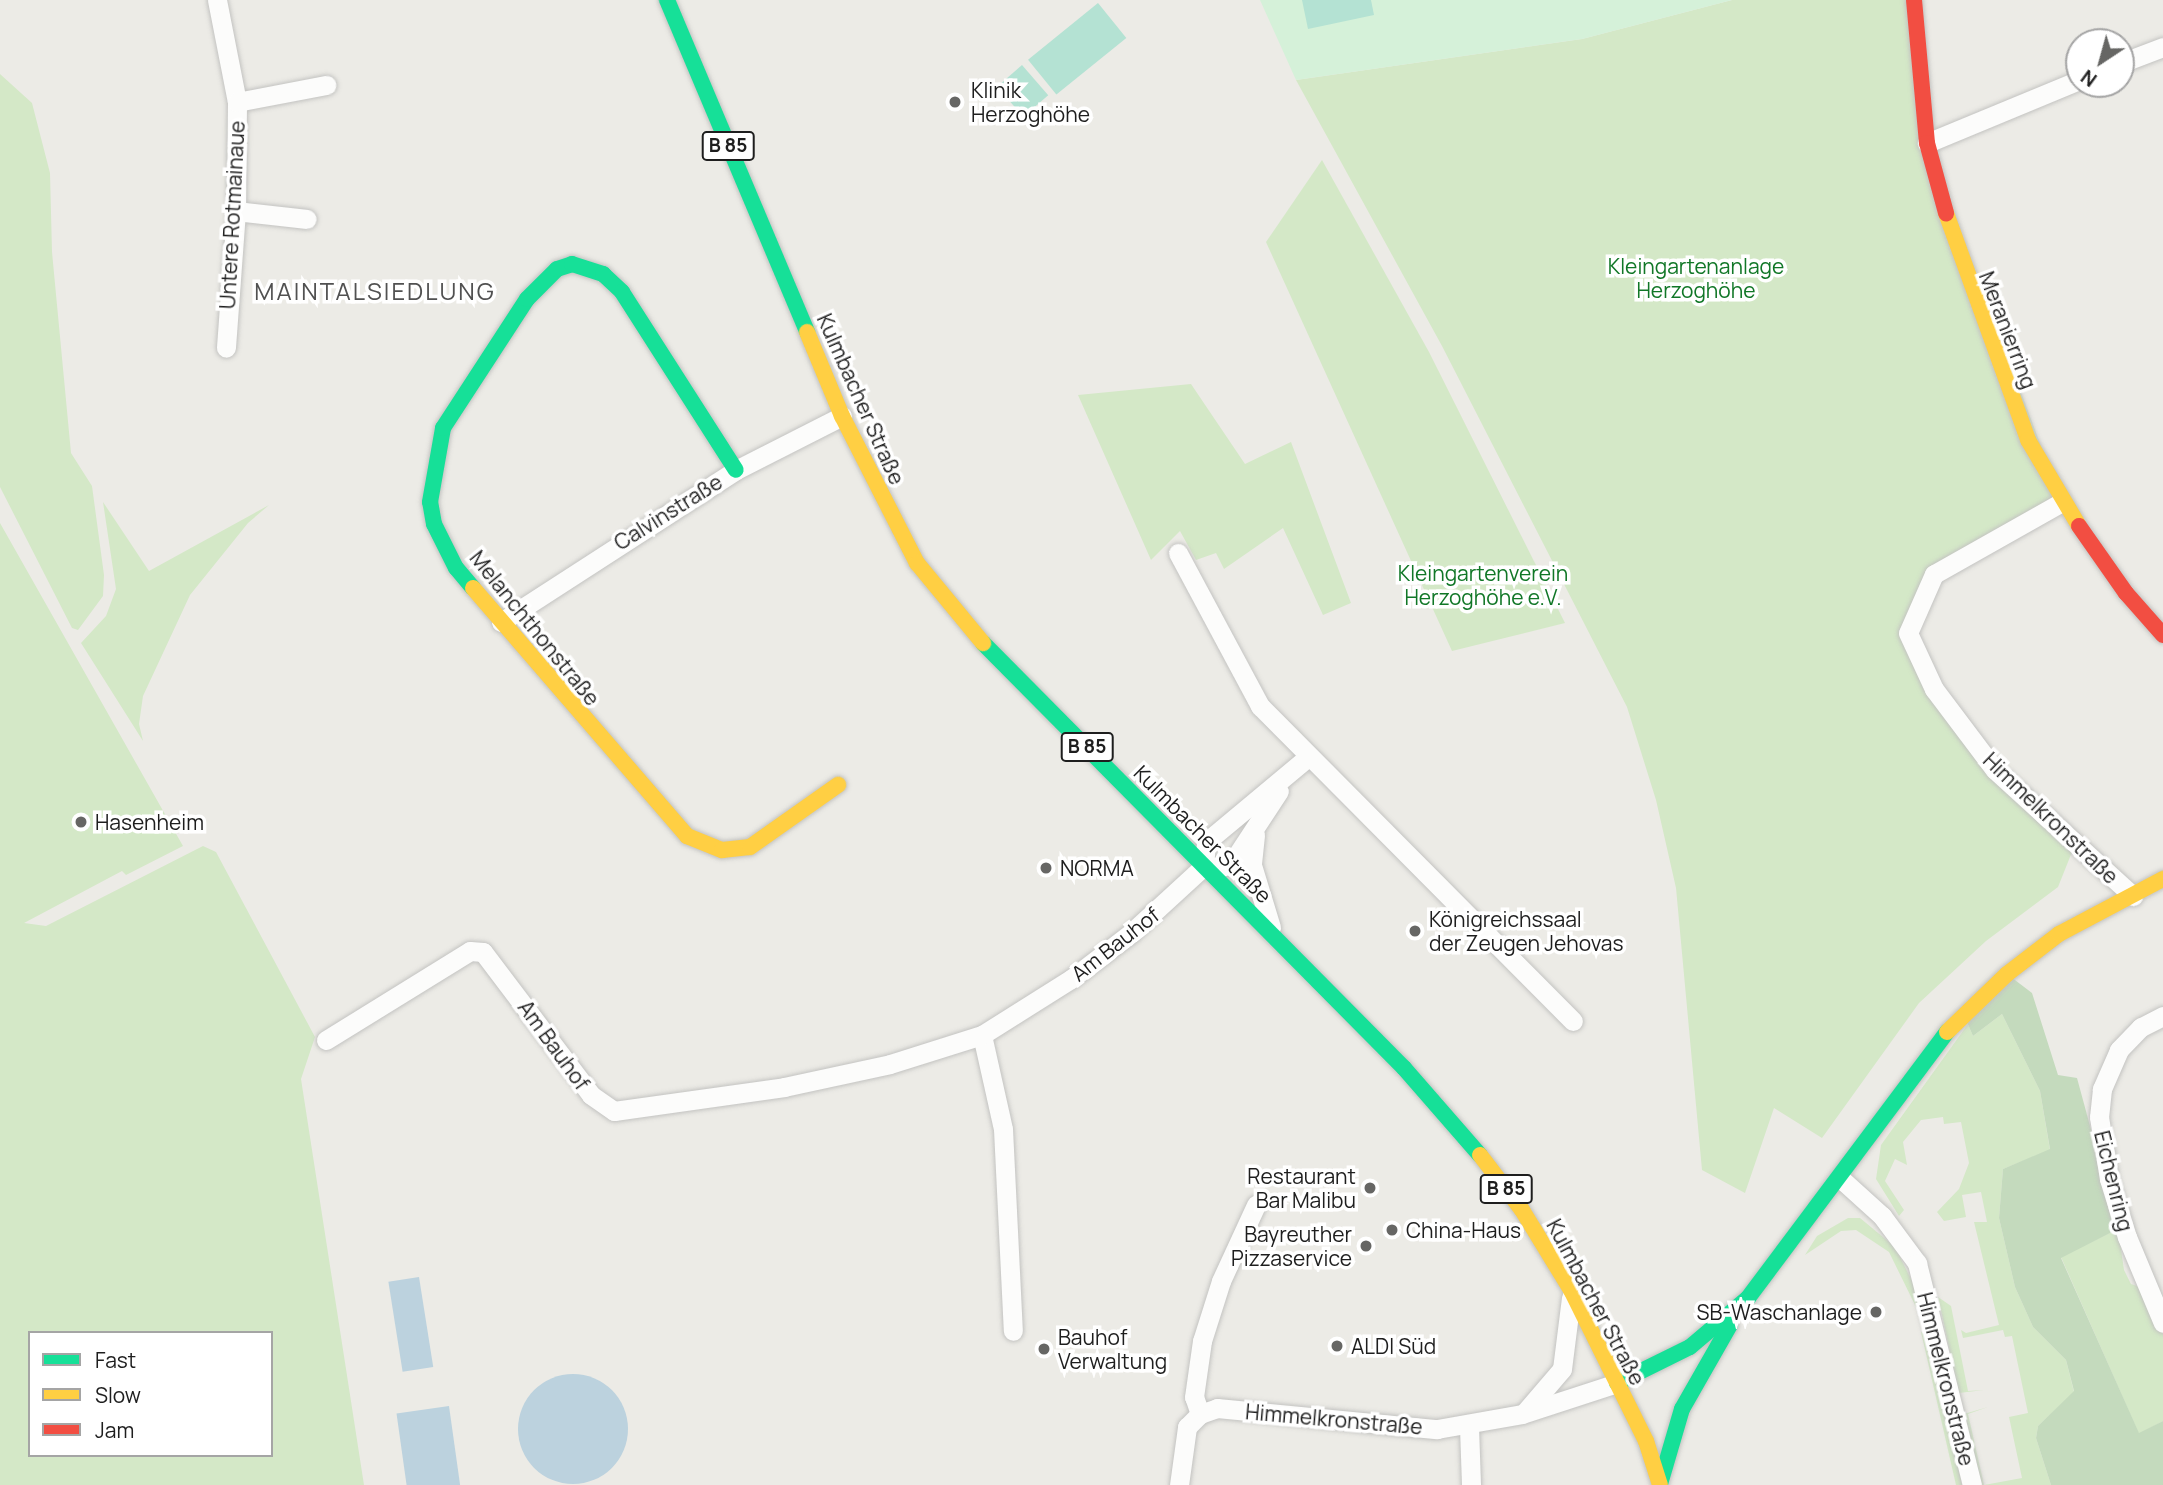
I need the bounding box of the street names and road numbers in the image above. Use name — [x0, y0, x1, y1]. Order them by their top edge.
street label: Untere Rotmainaue — [214, 120, 250, 310]
road number: B 85 — [700, 130, 756, 162]
street label: Meranierring — [1974, 268, 2042, 392]
street label: Kulmbacher Straße — [812, 310, 910, 488]
street label: Calvinstraße — [609, 469, 727, 555]
street label: Melanchthonstraße — [465, 546, 605, 710]
road number: B 85 — [1059, 732, 1115, 762]
street label: Himmelkronstraße — [1978, 747, 2124, 889]
street label: Kulmbacher Straße — [1129, 760, 1277, 908]
street label: Am Bauhof — [1066, 902, 1164, 986]
street label: Am Bauhof — [513, 995, 595, 1095]
street label: Eichenring — [2089, 1128, 2139, 1234]
road number: B 85 — [1478, 1174, 1534, 1204]
street label: Kulmbacher Straße — [1542, 1215, 1650, 1389]
street label: Himmelkronstraße — [1912, 1290, 1980, 1468]
street label: Himmelkronstraße — [1244, 1399, 1424, 1439]

